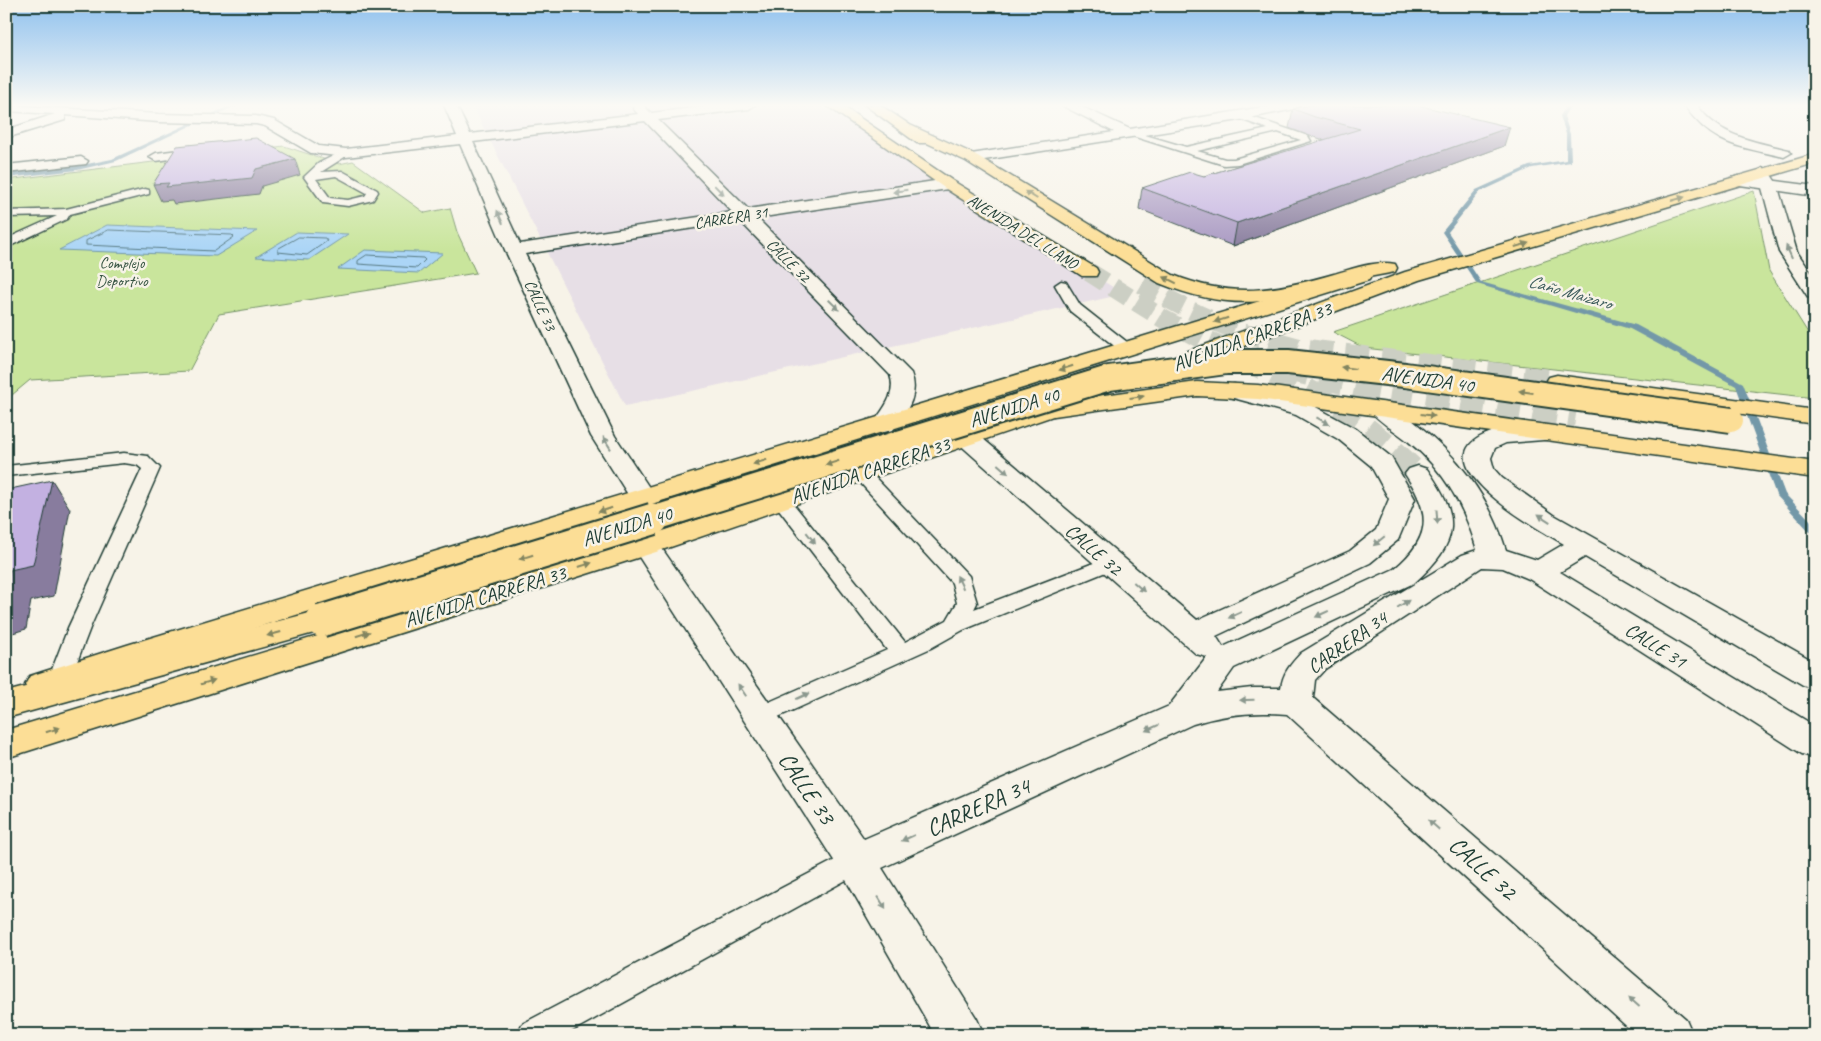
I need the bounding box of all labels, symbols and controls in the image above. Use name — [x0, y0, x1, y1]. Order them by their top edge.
one-way arrow — [713, 184, 725, 196]
one-way arrow — [892, 188, 908, 196]
street label: AVENIDA DEL LLANO — [964, 190, 1083, 275]
one-way arrow — [1025, 191, 1038, 200]
one-way arrow — [1671, 195, 1686, 203]
street label: CARRERA 31 — [693, 202, 770, 234]
one-way arrow — [495, 210, 503, 224]
street label: CALLE 32 — [762, 235, 816, 288]
one-way arrow — [1515, 240, 1530, 248]
one-way arrow — [1784, 245, 1792, 259]
park label: Complejo Deportivo — [96, 253, 149, 291]
water label: Caño Maizaro — [1526, 270, 1617, 315]
one-way arrow — [1163, 276, 1177, 284]
street label: CALLE 33 — [520, 277, 561, 336]
street label: AVENIDA CARRERA 33 — [1169, 295, 1337, 377]
one-way arrow — [828, 299, 840, 311]
one-way arrow — [1214, 316, 1229, 324]
street label: AVENIDA 40 — [1380, 361, 1478, 399]
one-way arrow — [1340, 364, 1356, 372]
one-way arrow — [1059, 365, 1074, 372]
street label: AVENIDA 40 — [966, 381, 1064, 433]
one-way arrow — [1518, 388, 1534, 396]
one-way arrow — [1130, 393, 1146, 401]
one-way arrow — [1420, 411, 1436, 419]
one-way arrow — [1316, 417, 1331, 425]
street label: AVENIDA CARRERA 33 — [787, 431, 955, 510]
one-way arrow — [603, 436, 612, 449]
one-way arrow — [753, 459, 768, 467]
one-way arrow — [825, 460, 840, 468]
one-way arrow — [996, 463, 1008, 475]
street label: AVENIDA 40 — [579, 500, 677, 552]
one-way arrow — [597, 506, 612, 514]
one-way arrow — [1434, 509, 1442, 525]
one-way arrow — [1537, 513, 1550, 522]
street label: CALLE 32 — [1060, 518, 1129, 582]
one-way arrow — [806, 531, 817, 544]
one-way arrow — [1373, 535, 1386, 546]
one-way arrow — [519, 554, 534, 562]
street label: AVENIDA CARRERA 33 — [402, 559, 571, 633]
one-way arrow — [578, 560, 593, 568]
one-way arrow — [956, 575, 964, 590]
one-way arrow — [1132, 582, 1145, 593]
one-way arrow — [1396, 600, 1410, 609]
street label: CARRERA 34 — [1302, 605, 1394, 679]
one-way arrow — [1228, 611, 1242, 619]
one-way arrow — [1315, 611, 1329, 619]
street label: CALLE 31 — [1620, 617, 1692, 674]
one-way arrow — [356, 629, 371, 637]
one-way arrow — [267, 630, 282, 638]
one-way arrow — [201, 677, 216, 685]
one-way arrow — [737, 683, 746, 697]
one-way arrow — [796, 692, 810, 700]
one-way arrow — [1239, 696, 1255, 704]
one-way arrow — [45, 725, 60, 733]
one-way arrow — [1145, 725, 1159, 733]
street label: CALLE 33 — [772, 746, 843, 832]
street label: CARRERA 34 — [921, 770, 1037, 843]
one-way arrow — [1428, 819, 1440, 831]
street label: CALLE 32 — [1443, 830, 1525, 908]
one-way arrow — [901, 834, 915, 842]
one-way arrow — [877, 896, 886, 909]
one-way arrow — [1627, 997, 1640, 1008]

